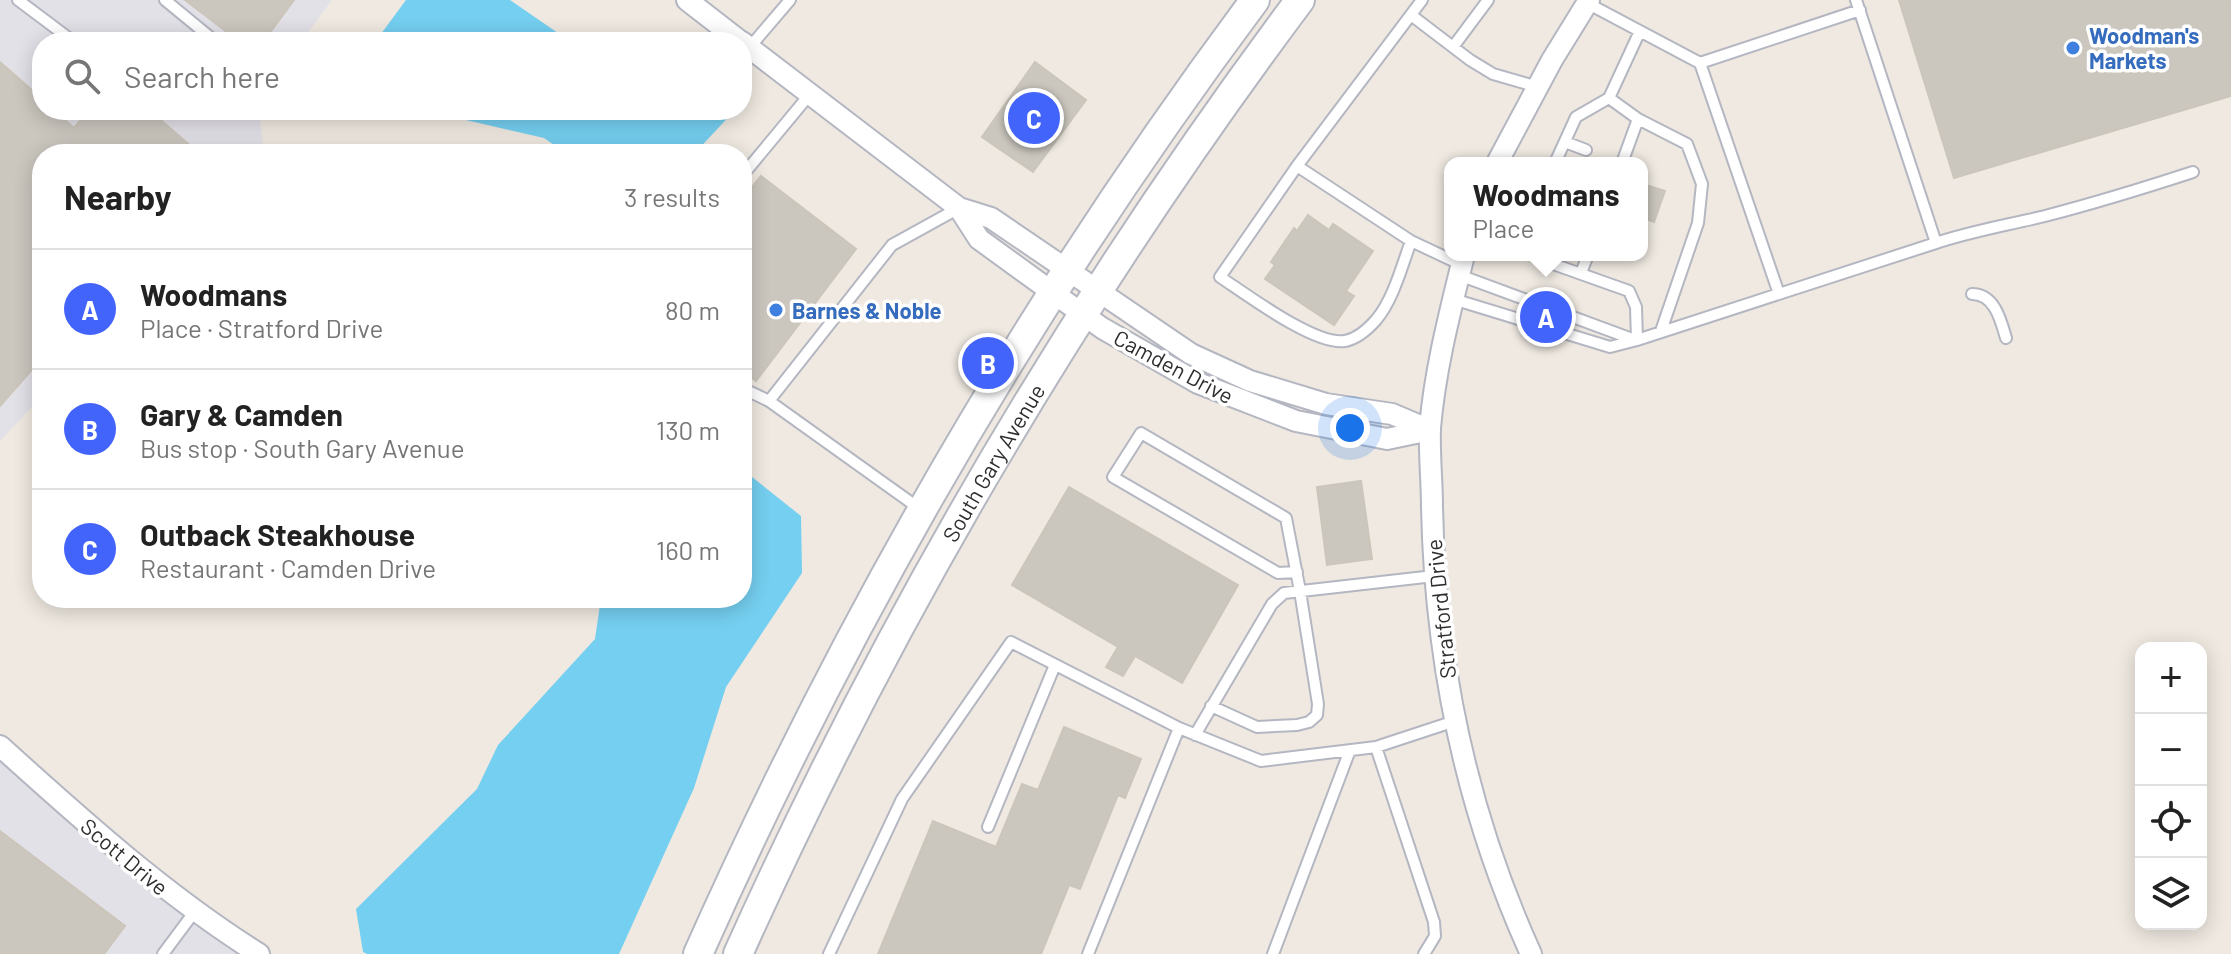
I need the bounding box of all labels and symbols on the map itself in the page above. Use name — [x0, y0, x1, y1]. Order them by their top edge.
place label: Woodman's Markets — [2089, 22, 2199, 73]
marker: Woodman's Markets — [2064, 39, 2082, 57]
pin: C — [1008, 88, 1060, 148]
pin: A — [1520, 287, 1572, 347]
place label: Barnes & Noble — [792, 297, 942, 323]
marker: Barnes & Noble — [767, 301, 785, 319]
street label: Camden Drive — [1110, 324, 1238, 408]
pin: B — [962, 333, 1014, 393]
street label: South Gary Avenue — [936, 379, 1050, 546]
your location — [1330, 408, 1370, 448]
street label: Stratford Drive — [1420, 538, 1460, 680]
street label: Scott Drive — [76, 812, 174, 900]

